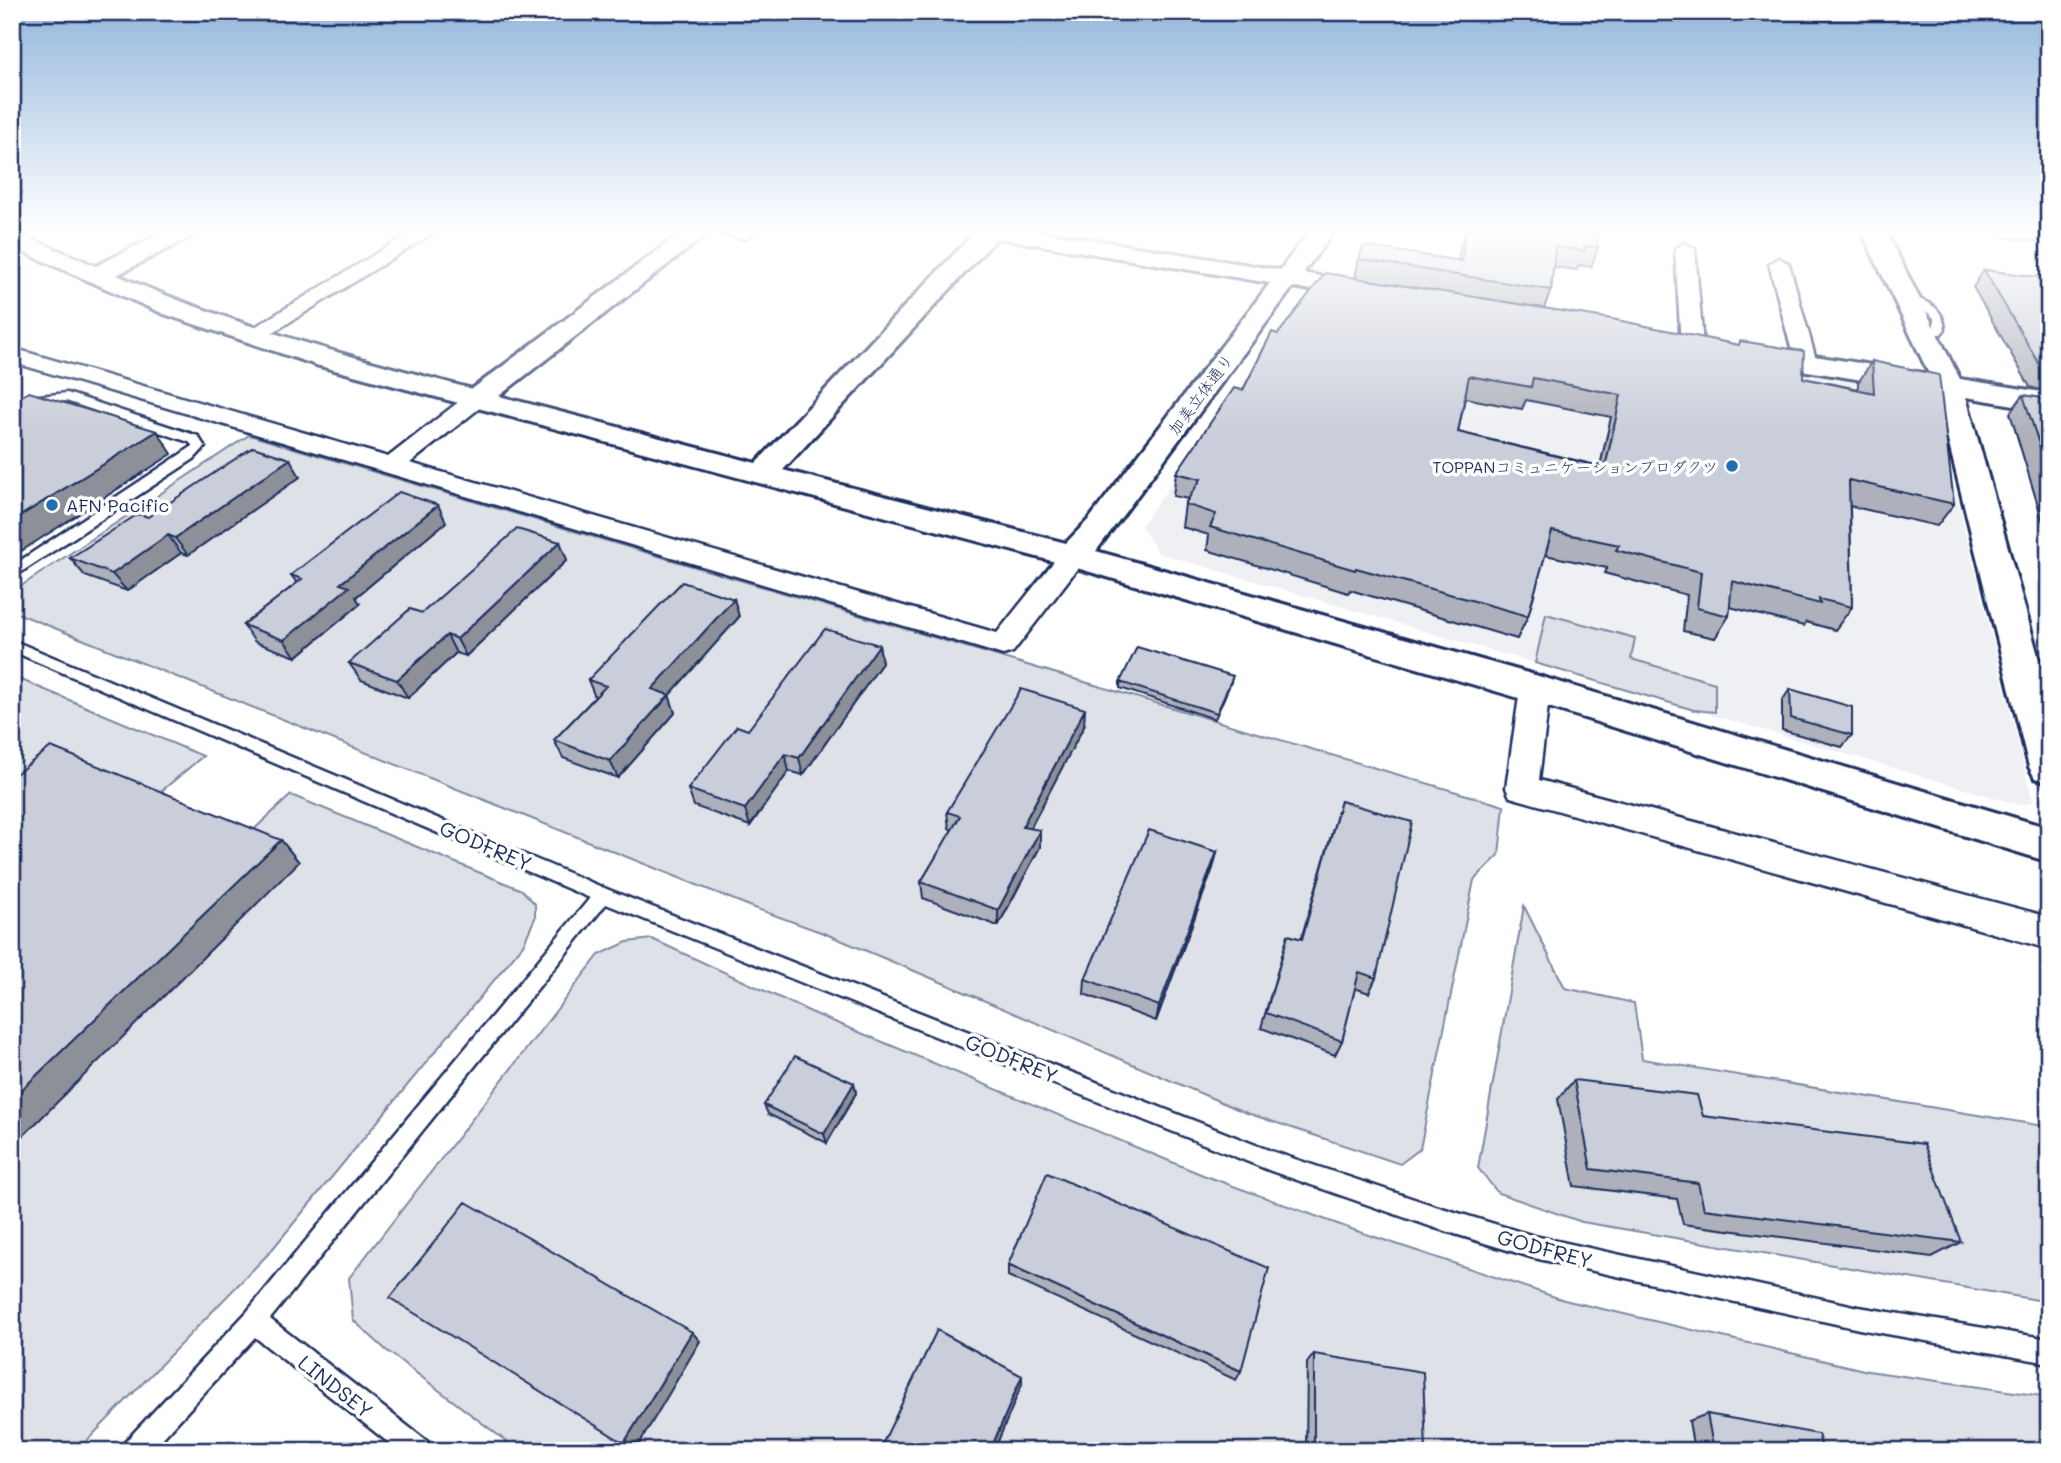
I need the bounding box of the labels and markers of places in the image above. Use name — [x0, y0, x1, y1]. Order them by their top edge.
place label: TOPPANコミュニケーションプロダクツ — [1433, 456, 1718, 477]
marker: TOPPANコミュニケーションプロダクツ — [1724, 458, 1740, 474]
place label: AFN Pacific — [66, 493, 169, 517]
marker: AFN Pacific — [44, 497, 60, 513]

